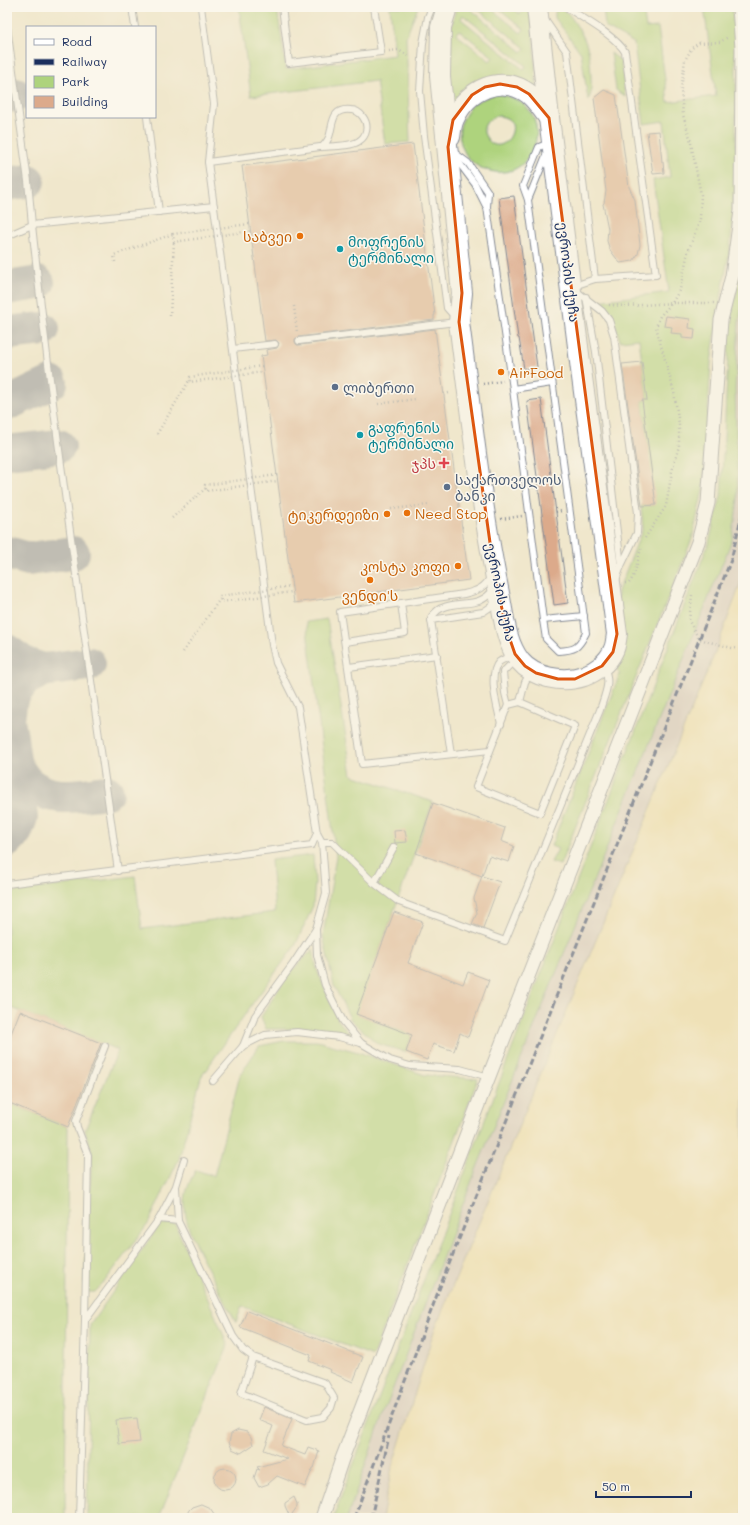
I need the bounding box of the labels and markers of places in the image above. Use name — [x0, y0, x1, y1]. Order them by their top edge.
place label: საბვეი — [243, 227, 292, 246]
marker: საბვეი — [295, 231, 305, 241]
place label: მოფრენის ტერმინალი — [348, 232, 434, 267]
marker: მოფრენის ტერმინალი — [335, 244, 345, 254]
place label: AirFood — [509, 363, 563, 382]
marker: AirFood — [496, 367, 506, 377]
place label: ლიბერთი — [343, 378, 414, 397]
marker: ლიბერთი — [330, 382, 340, 392]
place label: გაფრენის ტერმინალი — [368, 418, 454, 453]
marker: გაფრენის ტერმინალი — [355, 430, 365, 440]
place label: ჯპს — [412, 454, 436, 473]
marker: ჯპს — [439, 458, 449, 468]
place label: საქართველოს ბანკი — [455, 470, 562, 505]
marker: საქართველოს ბანკი — [442, 482, 452, 492]
place label: Need Stop — [415, 504, 487, 523]
place label: ტიკერდეიზი — [288, 505, 379, 524]
marker: Need Stop — [402, 508, 412, 518]
marker: ტიკერდეიზი — [382, 509, 392, 519]
place label: კოსტა კოფი — [360, 557, 450, 576]
marker: კოსტა კოფი — [453, 561, 463, 571]
marker: ვენდი'ს — [365, 575, 375, 585]
place label: ვენდი'ს — [342, 586, 398, 605]

